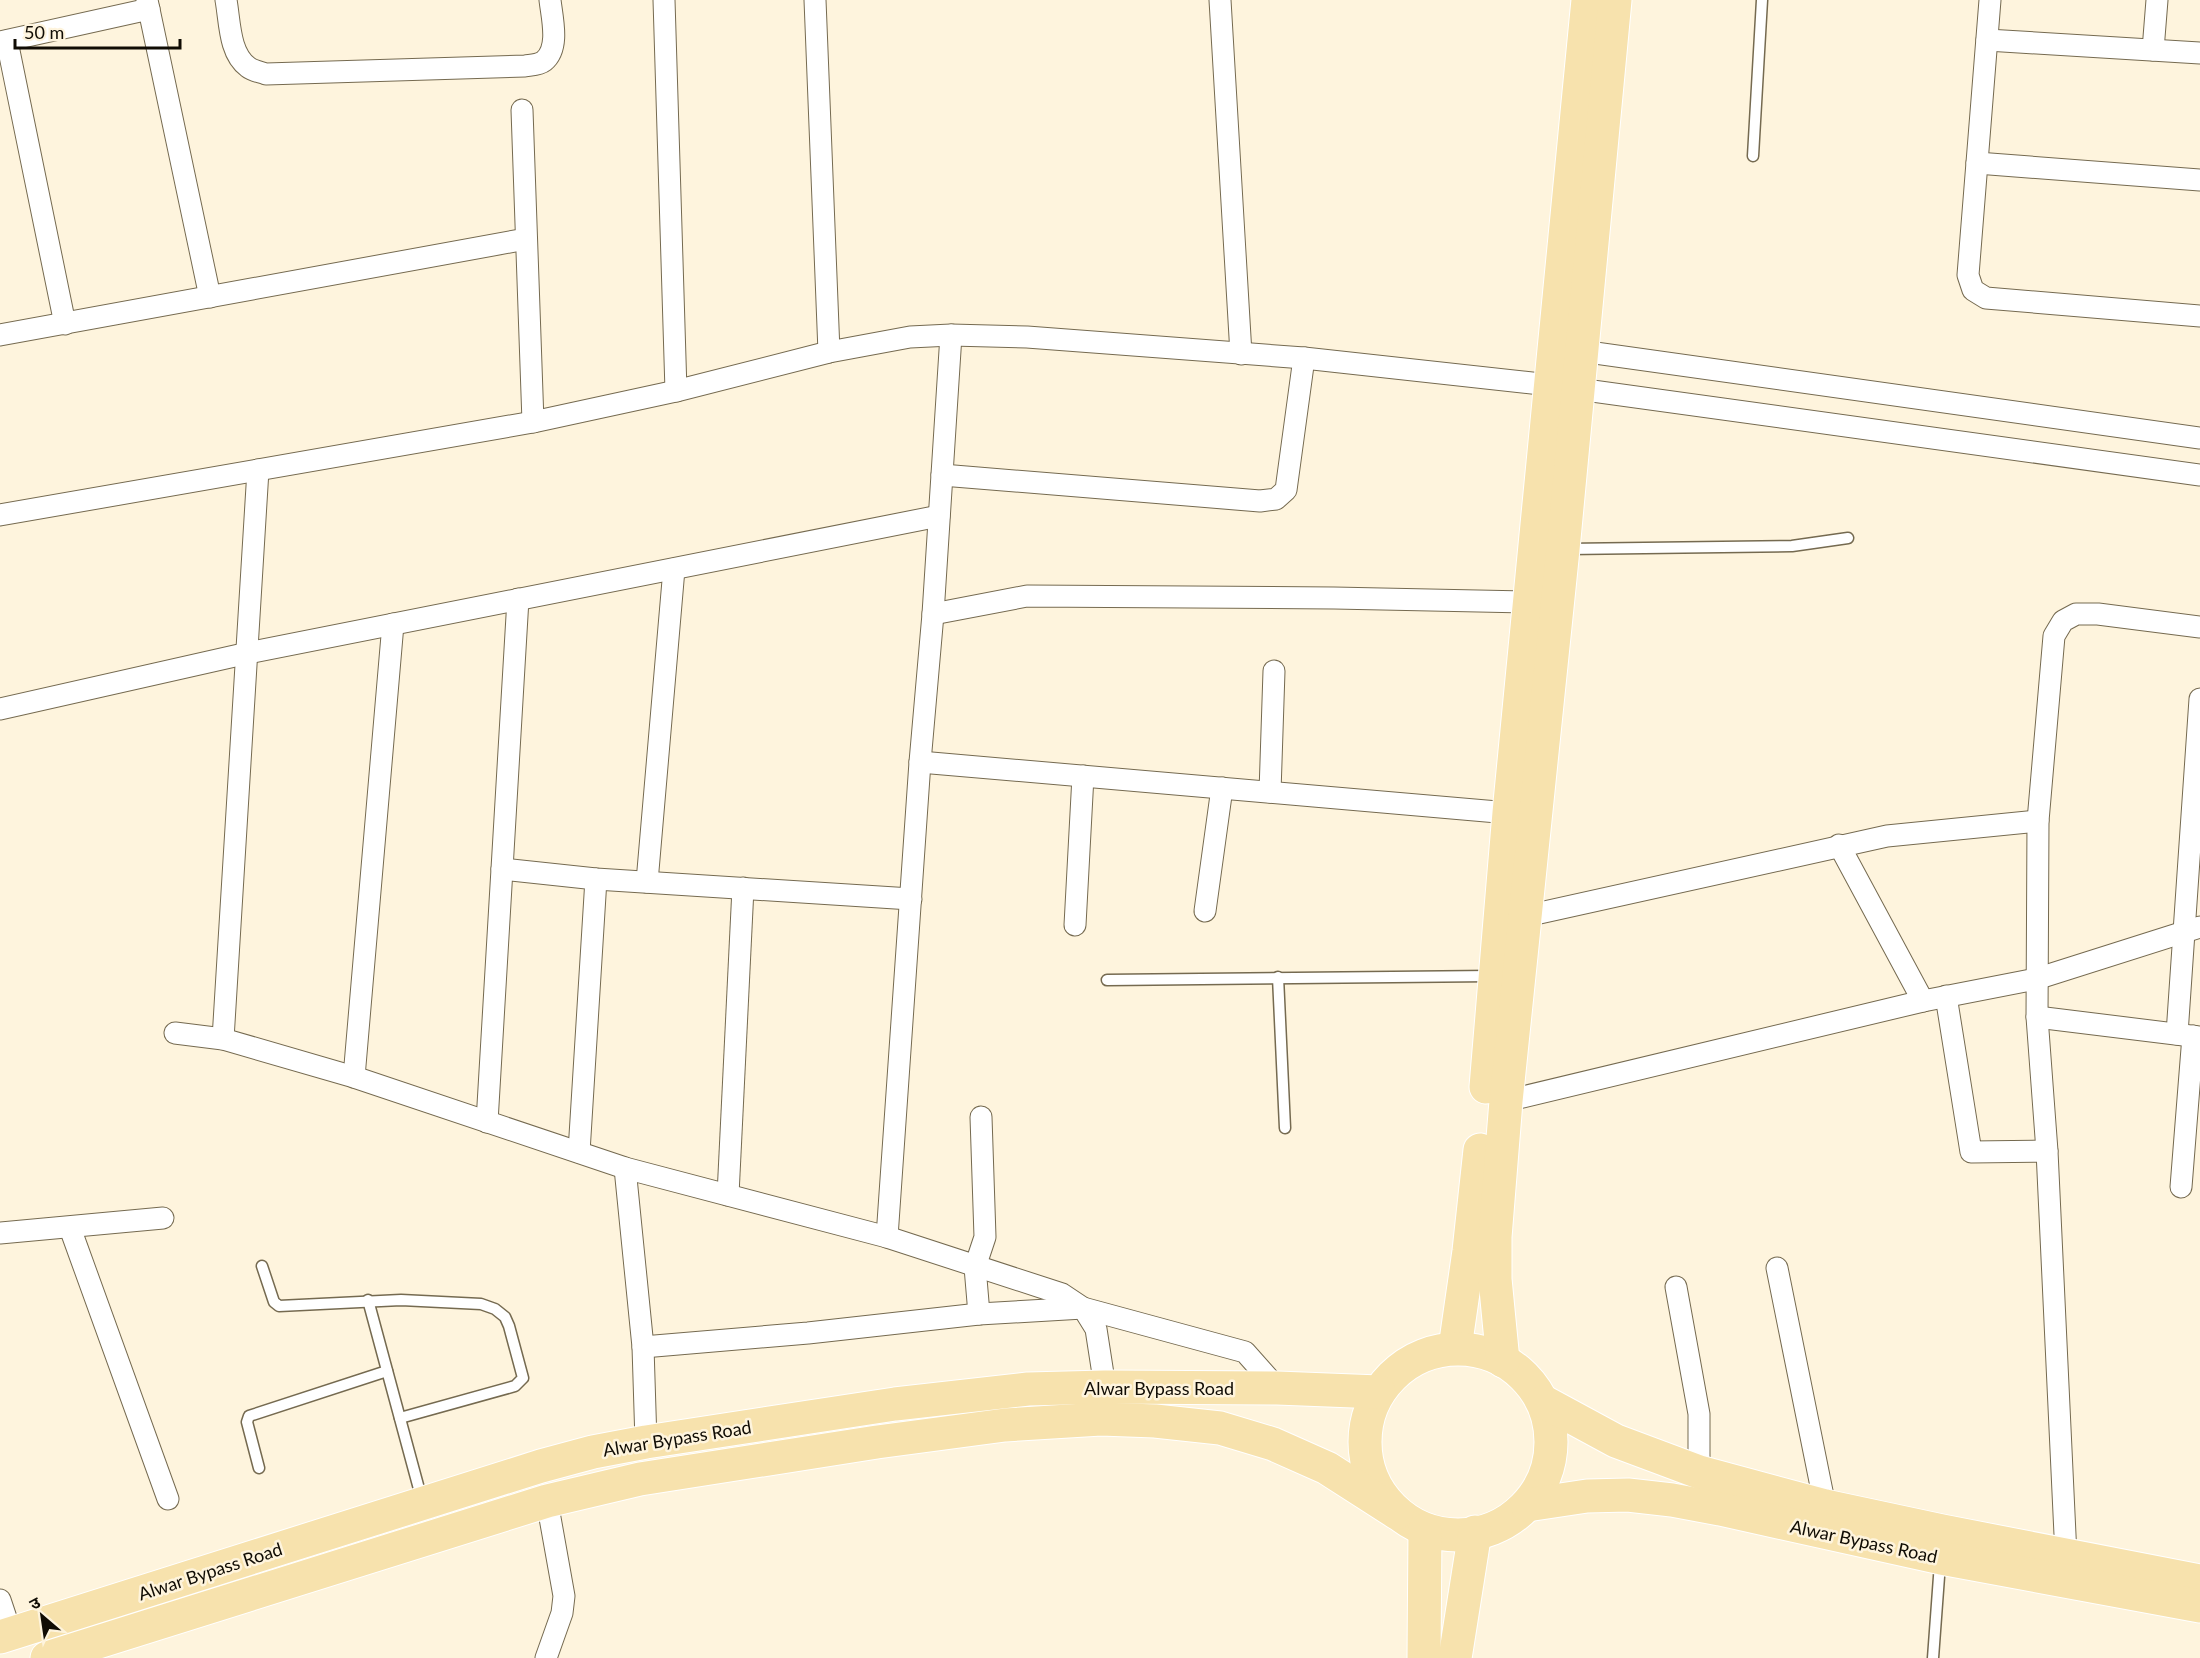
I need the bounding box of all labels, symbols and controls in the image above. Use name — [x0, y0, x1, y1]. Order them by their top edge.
scale bar — [15, 12, 180, 50]
text: 50 m — [24, 21, 64, 43]
street label: Alwar Bypass Road — [1084, 1377, 1234, 1399]
street label: Alwar Bypass Road — [601, 1415, 753, 1461]
street label: Alwar Bypass Road — [1788, 1515, 1940, 1567]
street label: Alwar Bypass Road — [135, 1537, 285, 1605]
north arrow — [12, 1586, 72, 1646]
text: उ — [26, 1592, 44, 1613]

